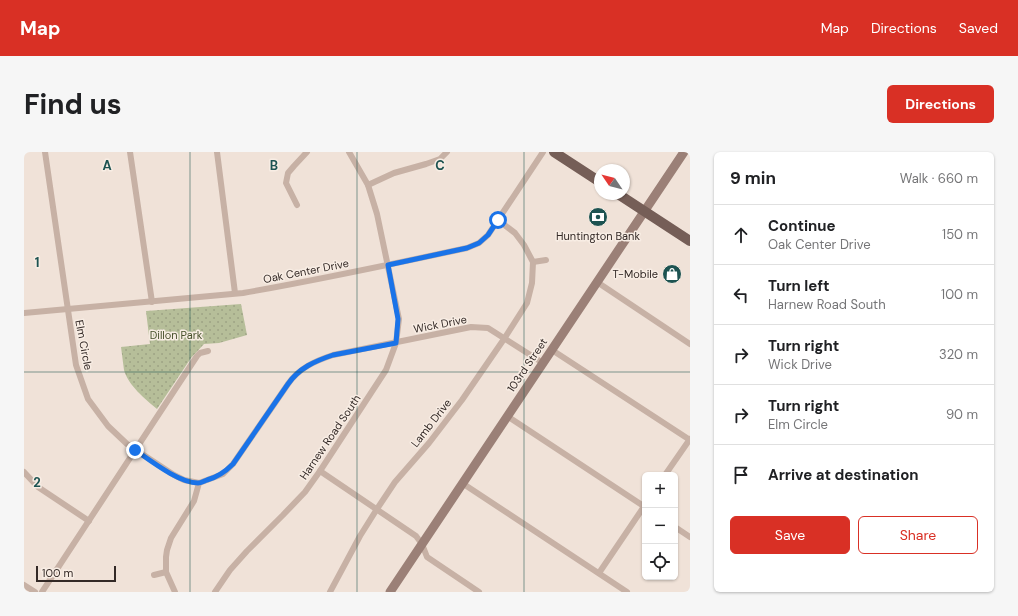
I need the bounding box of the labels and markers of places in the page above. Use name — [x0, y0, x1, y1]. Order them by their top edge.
bank icon: Huntington Bank — [587, 206, 609, 228]
place label: Huntington Bank — [556, 229, 640, 243]
shop icon: T-Mobile — [661, 263, 683, 285]
place label: T-Mobile — [612, 267, 658, 281]

